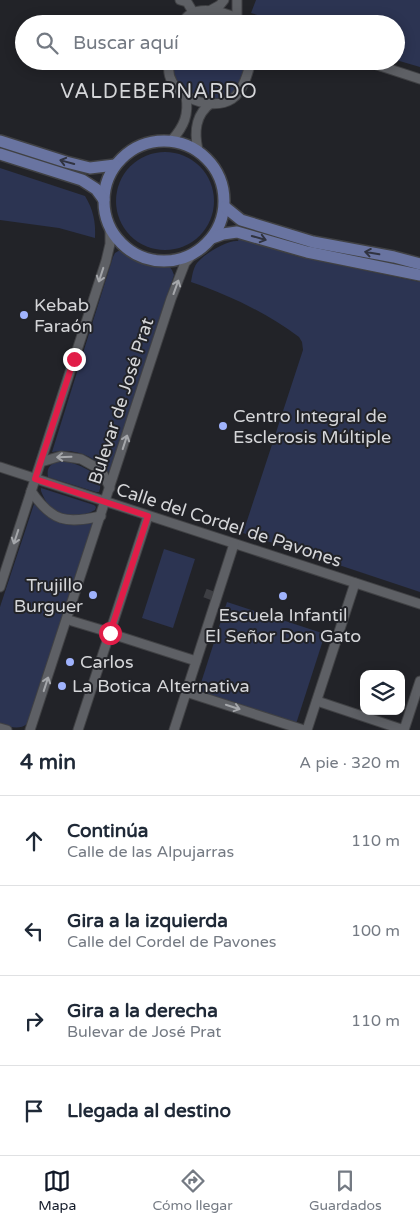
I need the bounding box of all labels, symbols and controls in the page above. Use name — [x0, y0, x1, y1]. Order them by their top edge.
search box — [15, 15, 405, 70]
icon: search — [33, 29, 61, 57]
text: Buscar aquí — [73, 32, 179, 54]
district label: VALDEBERNARDO — [60, 80, 258, 104]
one-way arrow — [60, 157, 76, 166]
one-way arrow — [251, 233, 267, 243]
one-way arrow — [365, 248, 381, 257]
one-way arrow — [96, 266, 106, 282]
one-way arrow — [171, 280, 181, 296]
place label: Kebab Faraón — [34, 294, 93, 337]
marker: Kebab Faraón — [18, 309, 30, 321]
street label: Bulevar de José Prat — [84, 315, 158, 487]
route end — [63, 348, 86, 371]
place label: Centro Integral de Esclerosis Múltiple — [233, 405, 391, 448]
marker: Centro Integral de Esclerosis Múltiple — [217, 420, 229, 432]
one-way arrow — [121, 434, 130, 450]
one-way arrow — [57, 452, 73, 462]
street label: Calle del Cordel de Pavones — [114, 478, 344, 572]
one-way arrow — [11, 529, 20, 545]
place label: Trujillo Burguer — [14, 574, 83, 617]
marker: Trujillo Burguer — [87, 589, 99, 601]
marker: Escuela Infantil El Señor Don Gato — [277, 590, 289, 602]
place label: Escuela Infantil El Señor Don Gato — [205, 604, 361, 647]
route start — [99, 622, 122, 645]
place label: Carlos — [80, 651, 134, 673]
marker: Carlos — [64, 656, 76, 668]
map controls — [360, 670, 405, 715]
button: layers — [360, 670, 405, 715]
place label: La Botica Alternativa — [72, 675, 250, 697]
one-way arrow — [42, 676, 51, 692]
marker: La Botica Alternativa — [56, 680, 68, 692]
one-way arrow — [224, 703, 240, 713]
text: 4 min — [20, 750, 76, 775]
text: A pie · 320 m — [299, 753, 400, 773]
text: Continúa — [67, 820, 149, 842]
icon: ahead — [20, 827, 48, 855]
text: 110 m — [351, 831, 400, 851]
text: Calle de las Alpujarras — [67, 842, 234, 862]
text: Gira a la izquierda — [67, 910, 228, 932]
icon: left — [20, 917, 48, 945]
text: 100 m — [351, 921, 400, 941]
text: Calle del Cordel de Pavones — [67, 932, 276, 952]
text: Gira a la derecha — [67, 1000, 218, 1022]
icon: right — [20, 1007, 48, 1035]
text: 110 m — [351, 1011, 400, 1031]
text: Bulevar de José Prat — [67, 1022, 221, 1042]
icon: arrive — [20, 1097, 48, 1125]
text: Llegada al destino — [67, 1100, 231, 1122]
tab: Mapa — [38, 1167, 76, 1214]
tab: Cómo llegar — [153, 1167, 233, 1214]
tab: Guardados — [309, 1167, 382, 1214]

